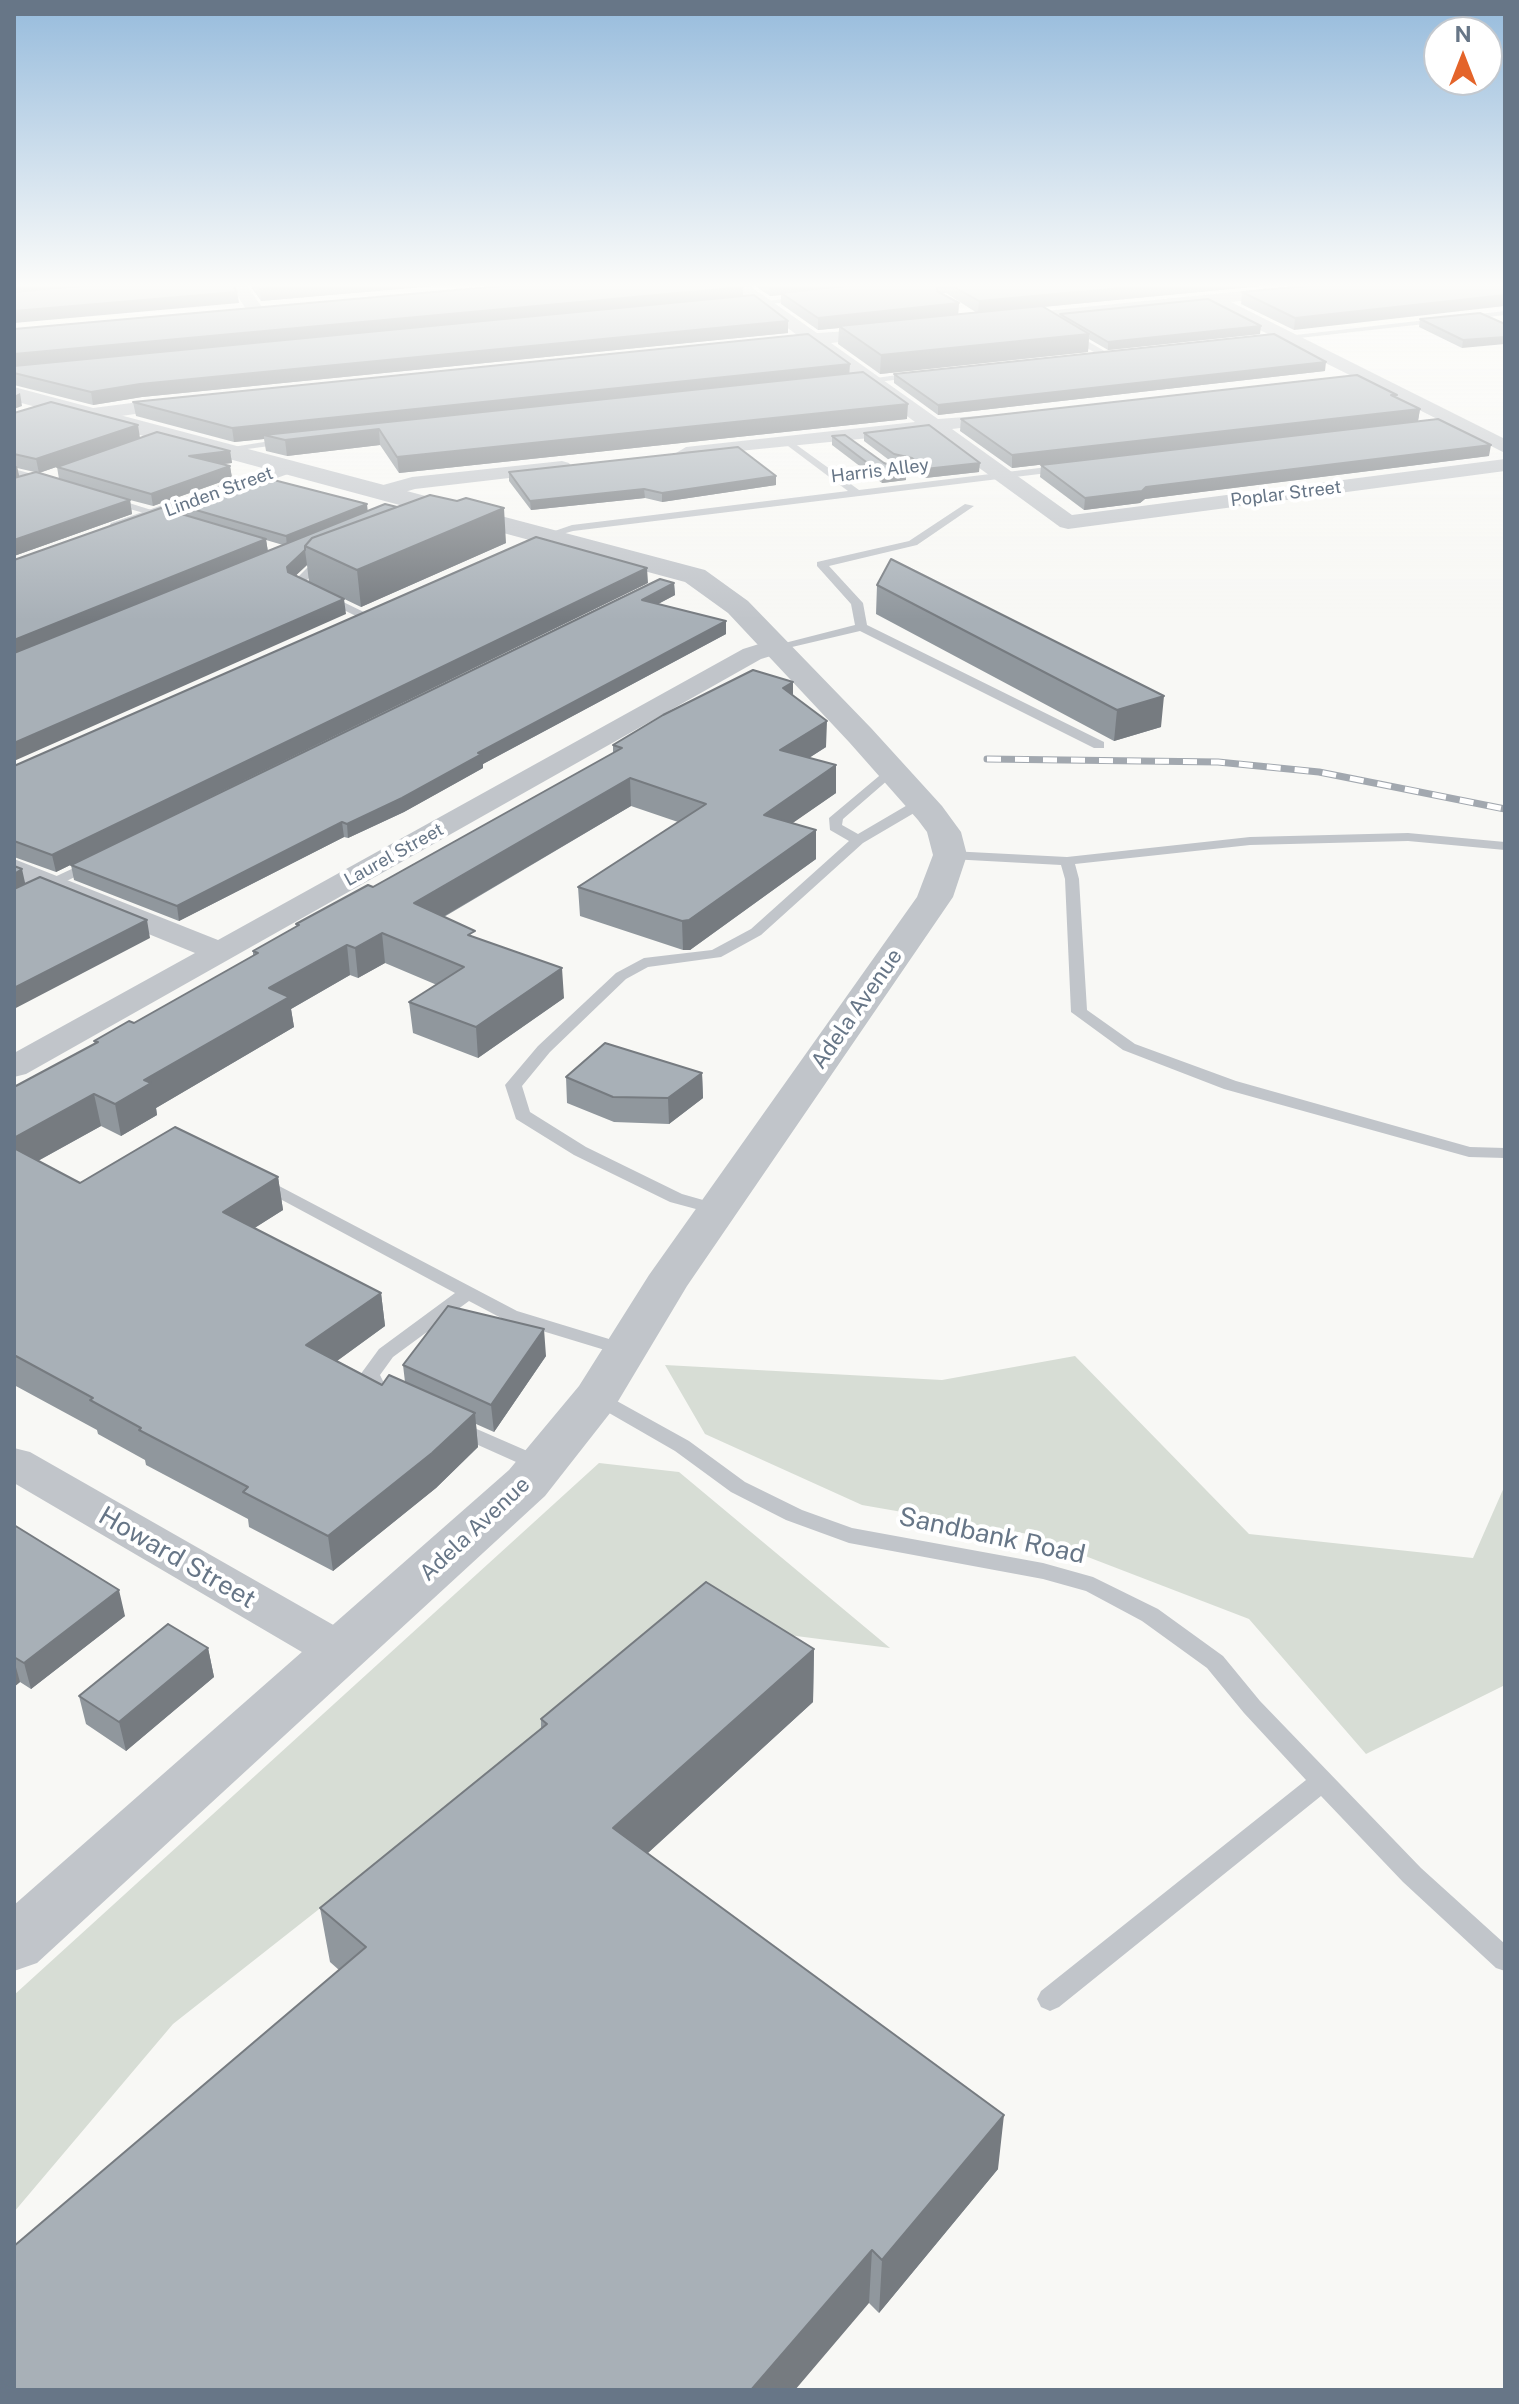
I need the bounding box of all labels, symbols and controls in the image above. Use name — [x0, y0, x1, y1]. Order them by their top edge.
north arrow — [1423, 16, 1503, 96]
text: N — [1454, 21, 1472, 47]
street label: Harris Alley — [830, 454, 930, 488]
street label: Linden Street — [162, 462, 276, 522]
street label: Poplar Street — [1229, 476, 1343, 512]
street label: Laurel Street — [341, 819, 447, 891]
street label: Adela Avenue — [806, 944, 908, 1074]
street label: Adela Avenue — [415, 1471, 535, 1587]
street label: Howard Street — [93, 1500, 261, 1616]
street label: Sandbank Road — [896, 1501, 1088, 1571]

